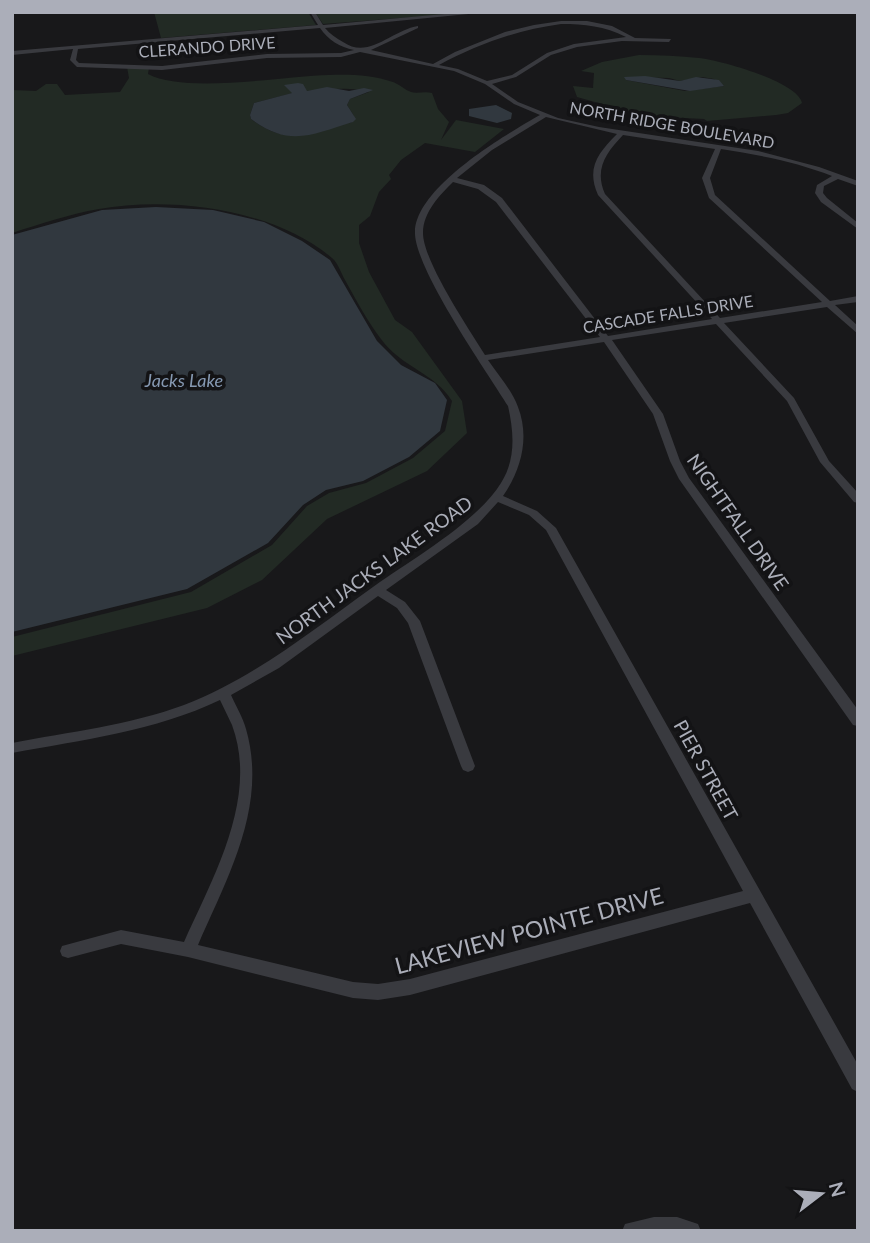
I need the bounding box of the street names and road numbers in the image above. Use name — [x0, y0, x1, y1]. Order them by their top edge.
street label: CLERANDO DRIVE — [138, 32, 276, 61]
street label: NORTH RIDGE BOULEVARD — [568, 97, 776, 152]
street label: CASCADE FALLS DRIVE — [581, 291, 754, 336]
street label: NIGHTFALL DRIVE — [683, 449, 794, 594]
street label: NORTH JACKS LAKE ROAD — [271, 491, 476, 649]
street label: PIER STREET — [669, 716, 743, 824]
street label: LAKEVIEW POINTE DRIVE — [391, 881, 666, 979]

